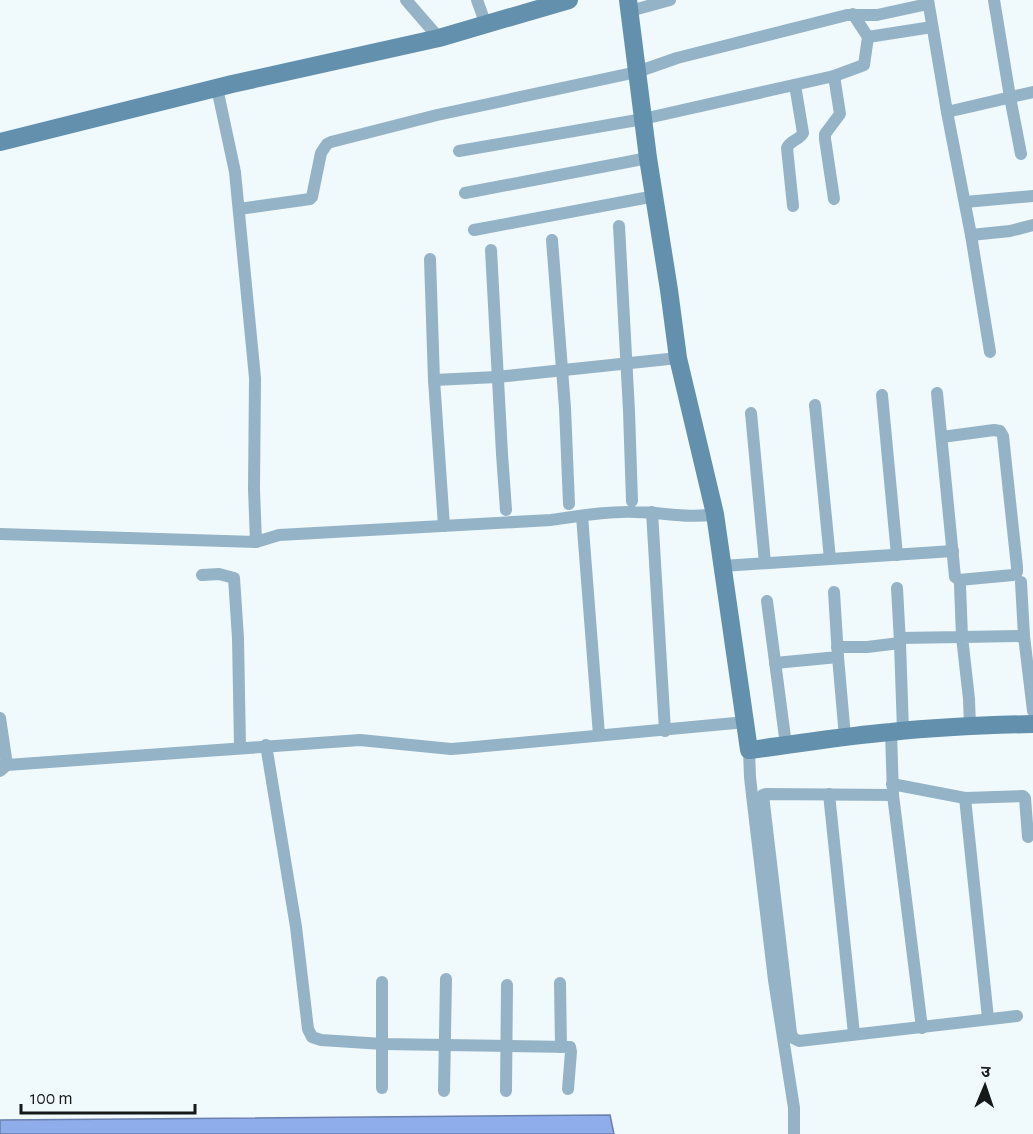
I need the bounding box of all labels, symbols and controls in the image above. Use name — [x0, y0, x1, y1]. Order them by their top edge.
north arrow — [955, 1056, 1015, 1116]
text: उ — [981, 1064, 991, 1080]
scale bar — [21, 1077, 195, 1115]
text: 100 m — [30, 1090, 73, 1108]

